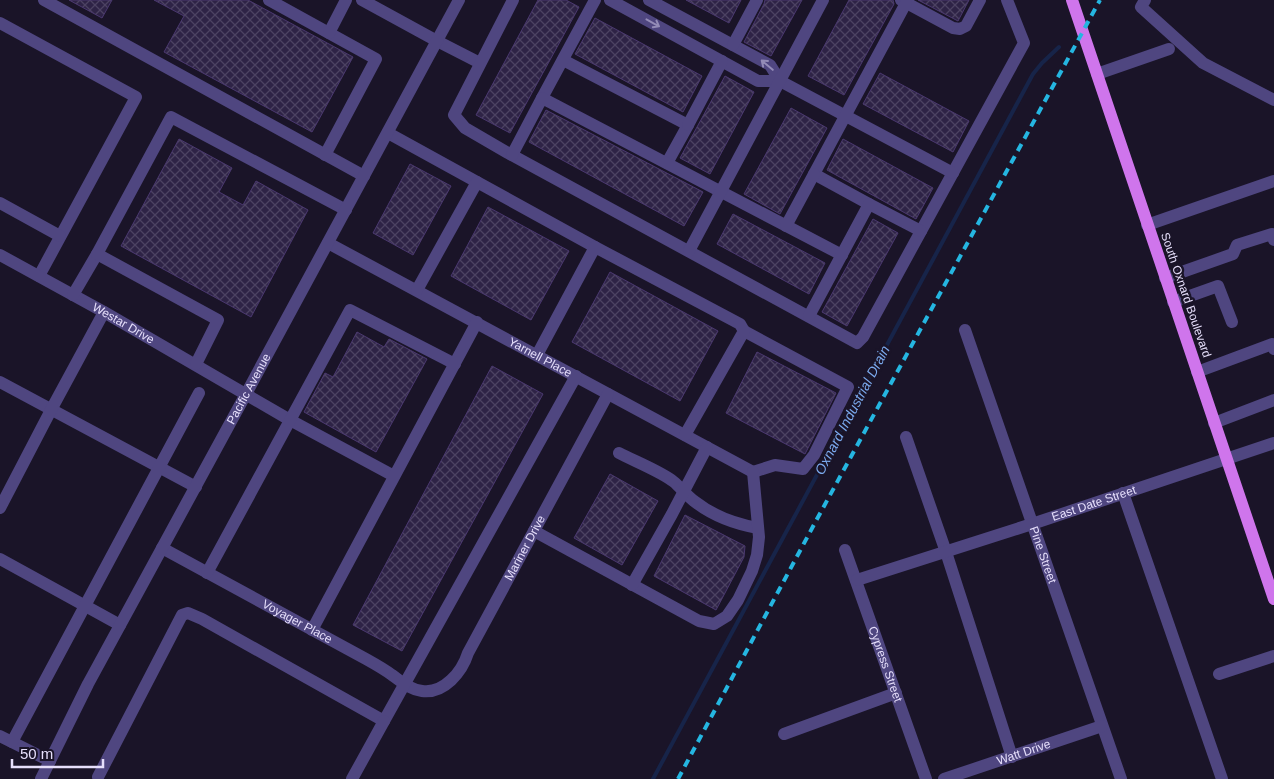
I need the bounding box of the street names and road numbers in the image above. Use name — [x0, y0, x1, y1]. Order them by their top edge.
street label: South Oxnard Boulevard — [1158, 231, 1214, 359]
street label: Westar Drive — [90, 300, 157, 347]
street label: Yarnell Place — [506, 335, 575, 380]
street label: Pacific Avenue — [224, 351, 274, 427]
street label: East Date Street — [1050, 482, 1139, 524]
street label: Mariner Drive — [502, 513, 548, 583]
street label: Pine Street — [1027, 524, 1060, 586]
street label: Voyager Place — [260, 597, 335, 646]
street label: Cypress Street — [866, 624, 905, 704]
street label: Watt Drive — [995, 737, 1053, 768]

